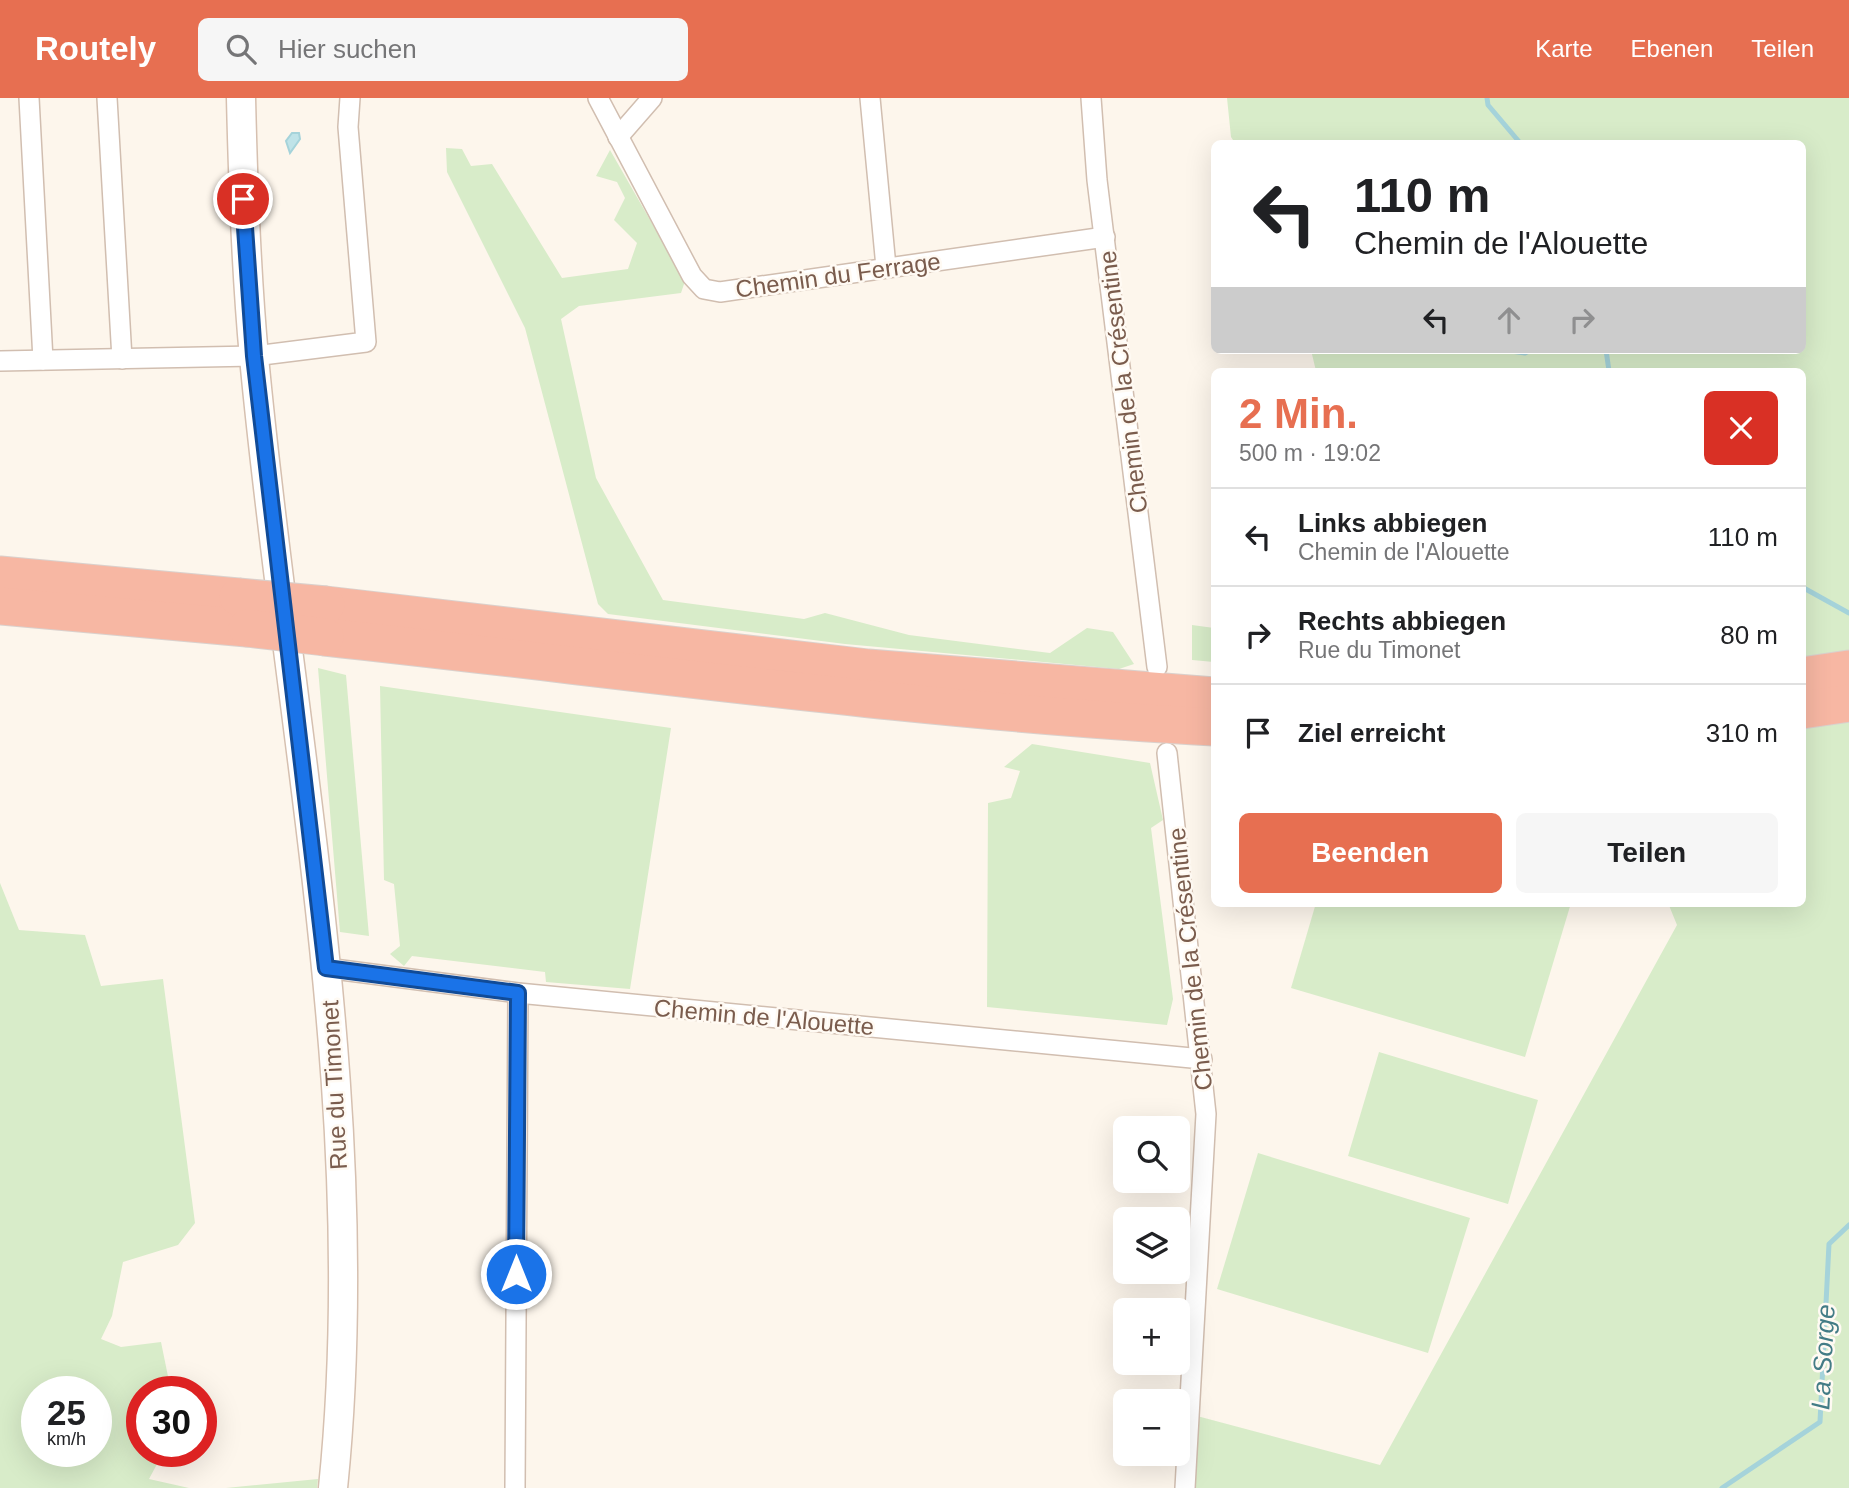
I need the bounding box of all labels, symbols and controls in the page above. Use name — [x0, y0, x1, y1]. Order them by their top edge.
search box — [198, 18, 688, 81]
text: Routely — [35, 30, 156, 67]
icon: search — [222, 30, 260, 68]
text: Hier suchen — [278, 34, 417, 64]
text: Karte — [1535, 35, 1593, 62]
text: Ebenen — [1631, 35, 1713, 62]
text: Teilen — [1751, 35, 1814, 62]
icon: left — [1239, 168, 1330, 259]
text: 110 m — [1354, 168, 1490, 222]
pin — [213, 169, 273, 229]
icon: arrive — [224, 180, 262, 218]
text: Chemin de l'Alouette — [1354, 225, 1648, 261]
street label: Chemin du Ferrage — [734, 247, 942, 303]
street label: Chemin de la Crésentine — [1094, 249, 1152, 515]
icon: left — [1417, 301, 1455, 339]
icon: ahead — [1490, 301, 1528, 339]
icon: right — [1563, 301, 1601, 339]
text: 2 Min. — [1239, 390, 1358, 437]
button: close — [1704, 391, 1778, 465]
text: 500 m · 19:02 — [1239, 440, 1381, 466]
text: Links abbiegen — [1298, 508, 1487, 538]
icon: left — [1239, 518, 1277, 556]
text: 110 m — [1708, 522, 1778, 552]
text: Chemin de l'Alouette — [1298, 539, 1510, 565]
text: Rechts abbiegen — [1298, 606, 1506, 636]
icon: right — [1239, 616, 1277, 654]
text: 80 m — [1720, 620, 1778, 650]
text: Rue du Timonet — [1298, 637, 1460, 663]
icon: arrive — [1239, 714, 1277, 752]
text: Ziel erreicht — [1298, 718, 1445, 748]
text: 310 m — [1706, 718, 1778, 748]
button: Beenden — [1239, 813, 1502, 893]
button: Teilen — [1516, 813, 1778, 893]
street label: Chemin de la Crésentine — [1163, 826, 1217, 1092]
street label: Chemin de l'Alouette — [653, 994, 875, 1040]
street label: Rue du Timonet — [316, 999, 352, 1170]
map controls — [1113, 1116, 1190, 1466]
button: search — [1113, 1116, 1190, 1193]
button: layers — [1113, 1207, 1190, 1284]
position arrow — [479, 1237, 553, 1311]
button: + — [1113, 1298, 1190, 1375]
water label: La Sorge — [1805, 1304, 1841, 1410]
speed limit sign: 30 — [126, 1376, 217, 1467]
button: − — [1113, 1389, 1190, 1466]
text: 25 — [47, 1393, 86, 1432]
text: km/h — [47, 1429, 86, 1449]

